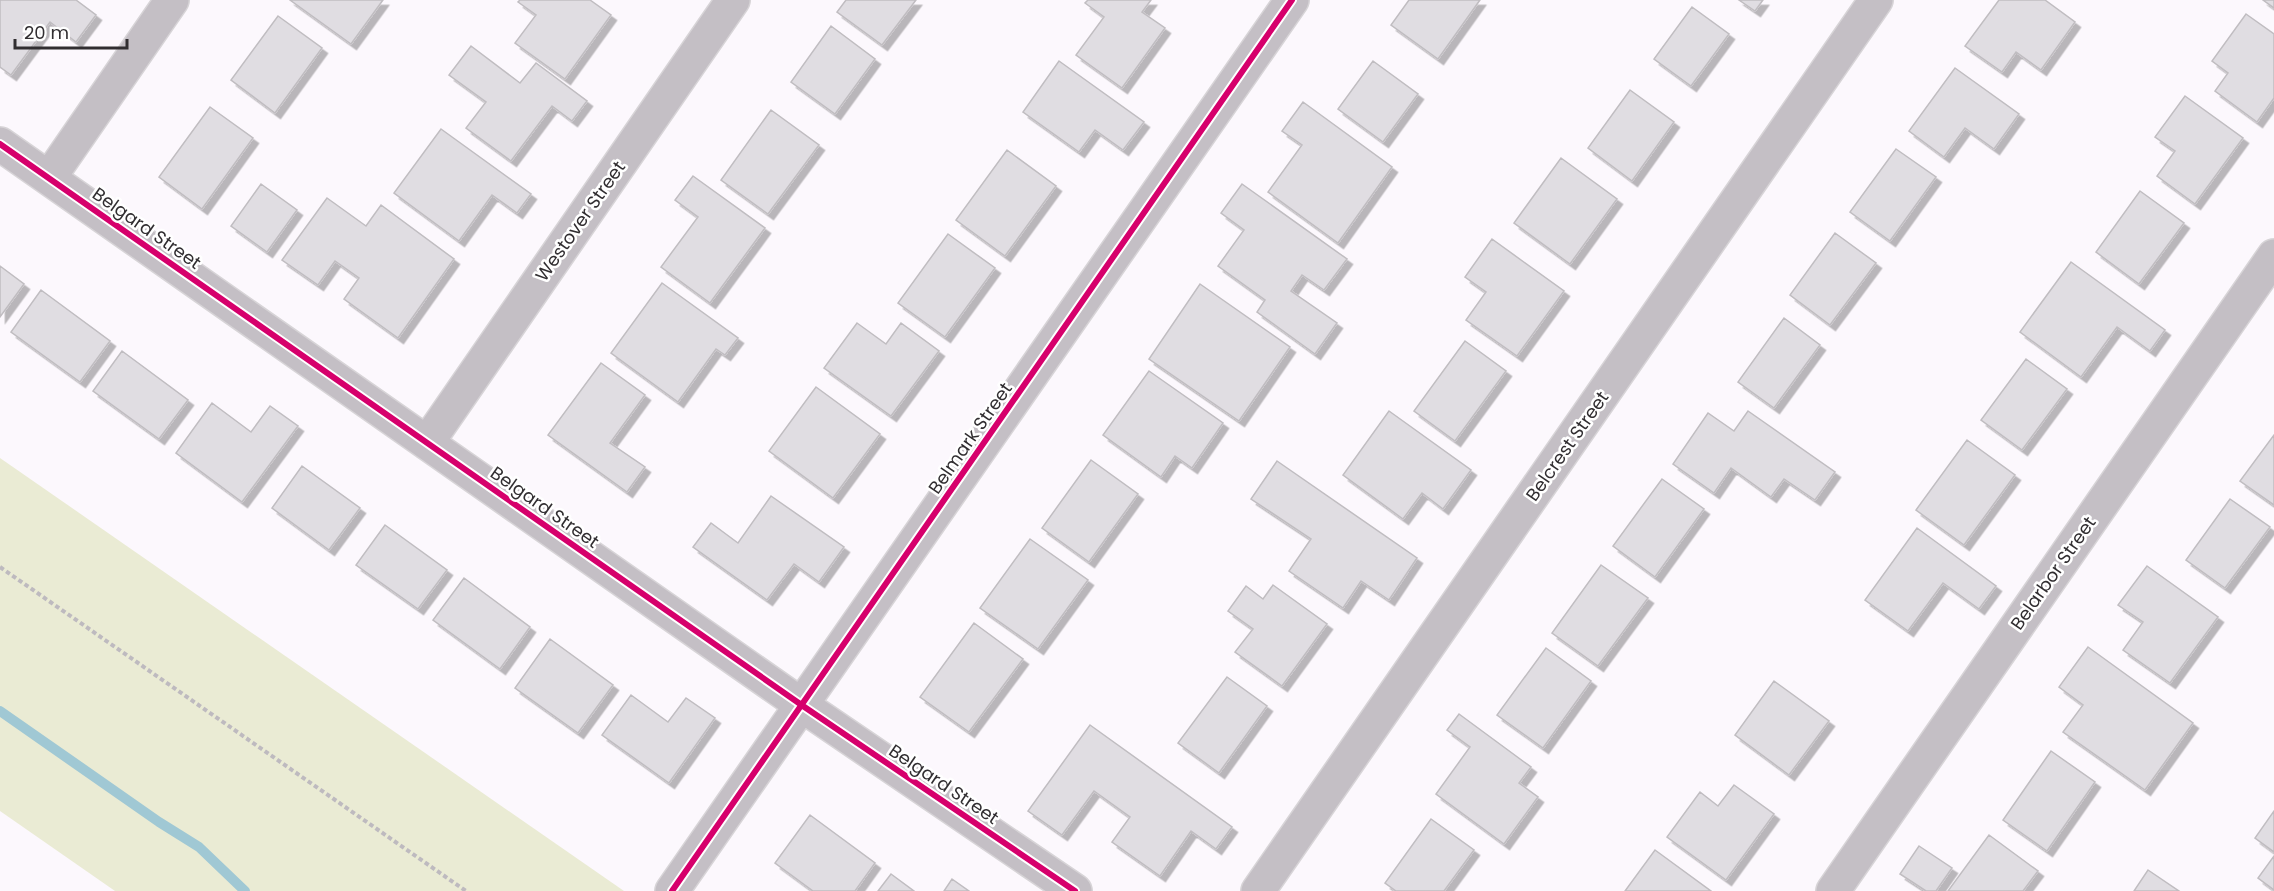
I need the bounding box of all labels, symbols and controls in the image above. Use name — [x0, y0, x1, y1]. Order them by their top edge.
scale bar — [15, 12, 128, 50]
text: 20 m — [24, 20, 69, 45]
street label: Westover Street — [529, 156, 631, 286]
street label: Belgard Street — [88, 181, 206, 275]
street label: Belmark Street — [922, 377, 1018, 499]
street label: Belcrest Street — [1520, 386, 1614, 506]
street label: Belgard Street — [486, 460, 604, 554]
street label: Belarbor Street — [2004, 511, 2102, 635]
street label: Belgard Street — [884, 738, 1004, 830]

